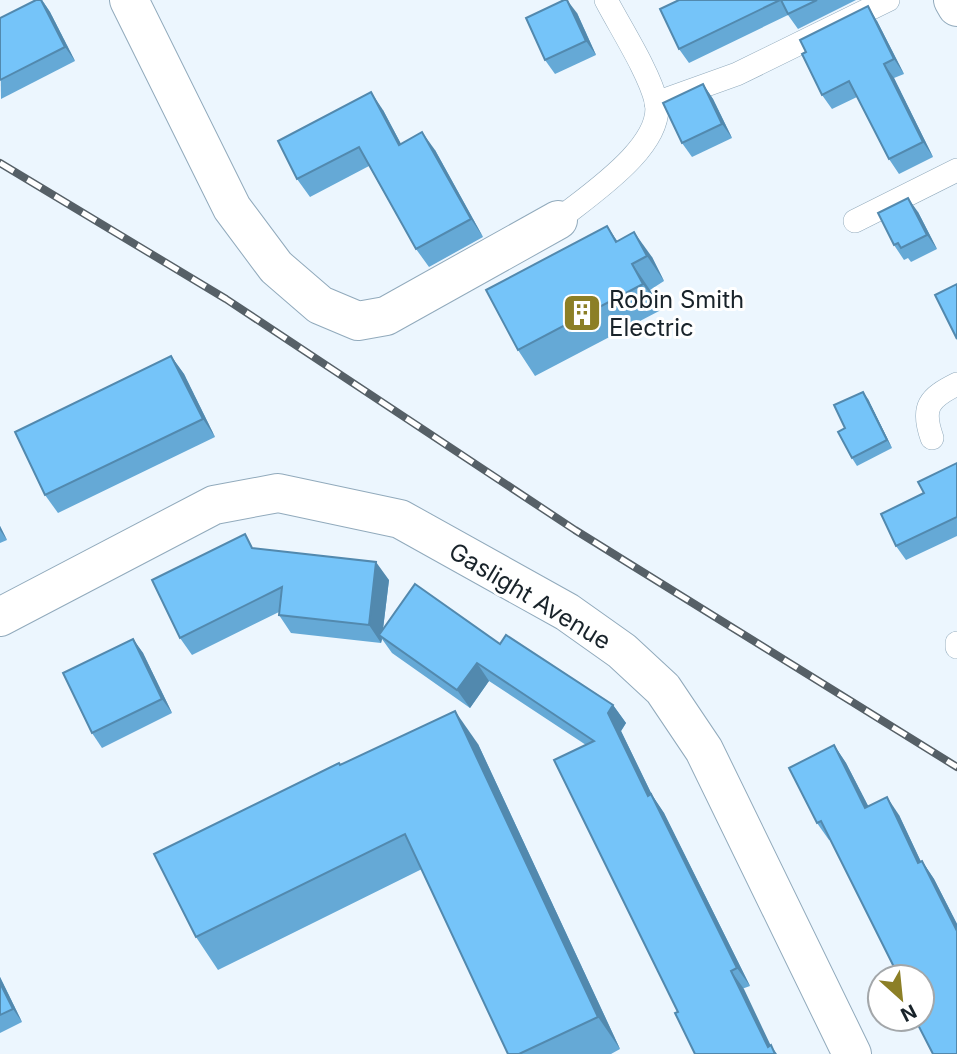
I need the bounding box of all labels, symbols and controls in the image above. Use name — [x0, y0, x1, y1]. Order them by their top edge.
place label: Robin Smith Electric — [609, 285, 744, 342]
building icon: Robin Smith Electric — [561, 292, 603, 334]
street label: Gaslight Avenue — [444, 536, 616, 656]
north arrow — [866, 963, 936, 1033]
text: N — [897, 999, 920, 1026]

